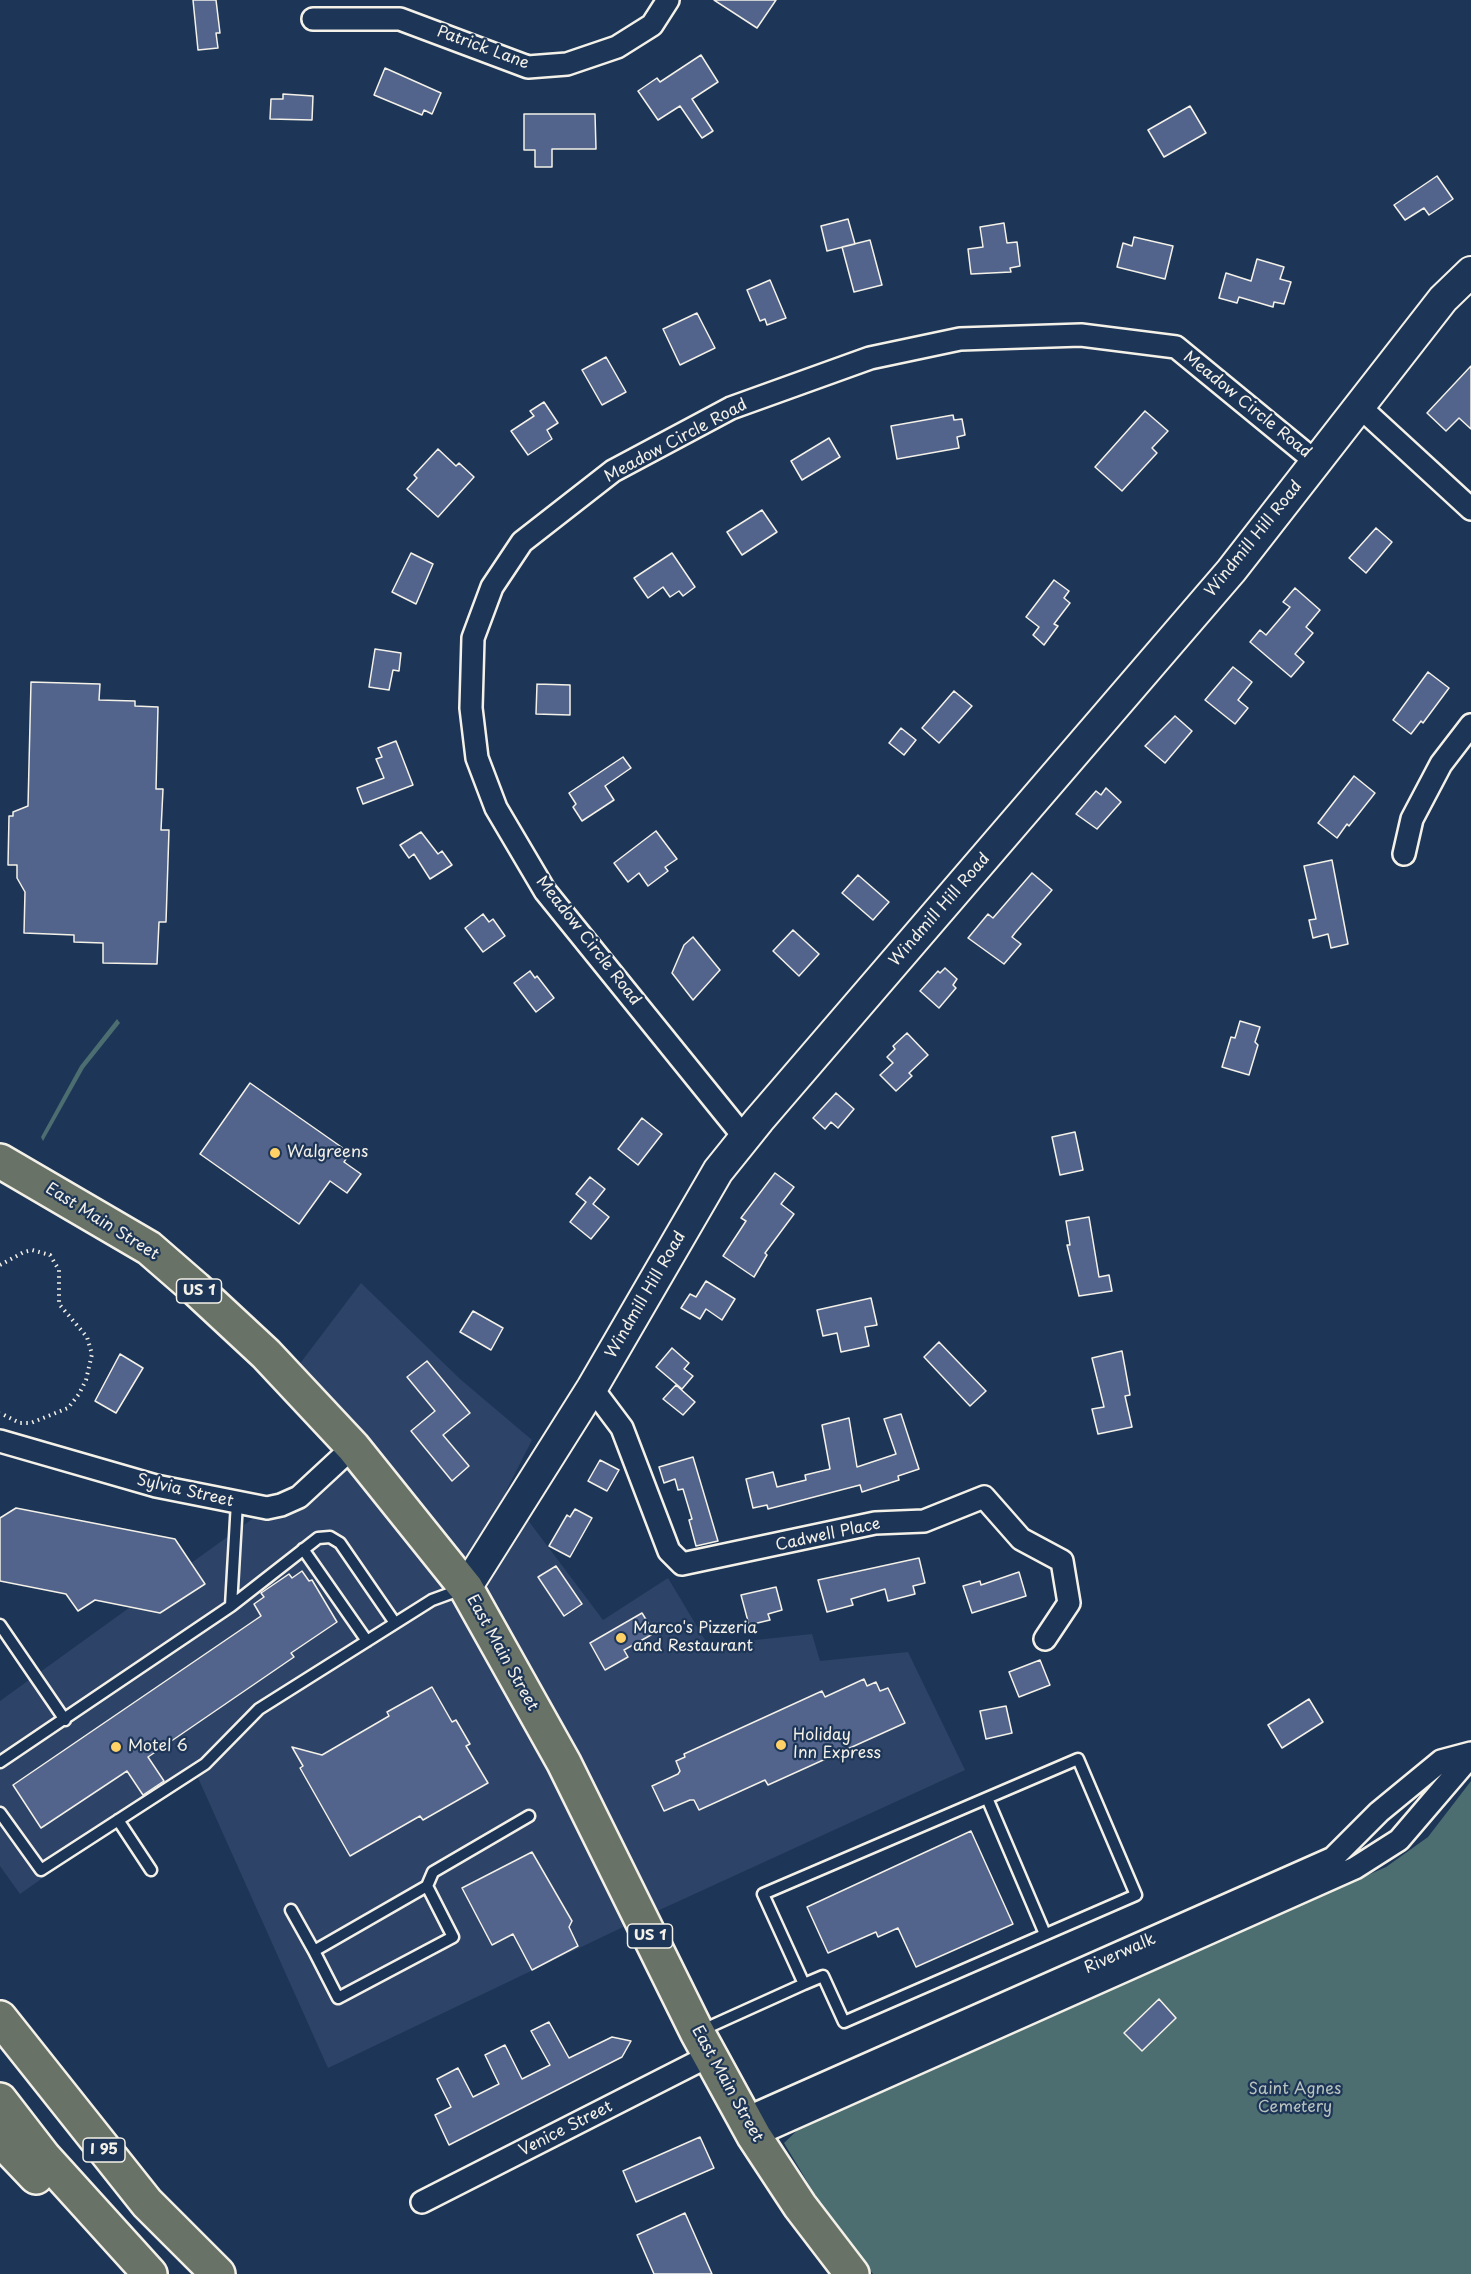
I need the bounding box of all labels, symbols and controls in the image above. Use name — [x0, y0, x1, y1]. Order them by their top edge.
street label: Patrick Lane — [434, 22, 532, 74]
street label: Meadow Circle Road — [1179, 348, 1315, 462]
street label: Meadow Circle Road — [601, 395, 751, 487]
street label: Windmill Hill Road — [1201, 477, 1307, 601]
street label: Windmill Hill Road — [886, 850, 994, 970]
street label: Meadow Circle Road — [532, 873, 644, 1009]
place label: Walgreens — [287, 1143, 368, 1163]
marker: Walgreens — [268, 1146, 282, 1160]
street label: East Main Street — [42, 1179, 162, 1265]
street label: Windmill Hill Road — [602, 1228, 690, 1362]
road number: US 1 — [176, 1279, 222, 1303]
street label: Sylvia Street — [135, 1471, 235, 1511]
street label: Cadwell Place — [774, 1515, 882, 1555]
street label: East Main Street — [462, 1591, 542, 1715]
place label: Marco's Pizzeria and Restaurant — [633, 1619, 757, 1657]
marker: Marco's Pizzeria and Restaurant — [614, 1631, 628, 1645]
place label: Holiday Inn Express — [793, 1726, 881, 1764]
place label: Motel 6 — [128, 1737, 188, 1757]
marker: Holiday Inn Express — [774, 1738, 788, 1752]
marker: Motel 6 — [109, 1740, 123, 1754]
road number: US 1 — [628, 1924, 672, 1948]
street label: Riverwalk — [1081, 1930, 1159, 1978]
street label: East Main Street — [687, 2022, 767, 2146]
park label: Saint Agnes Cemetery — [1249, 2080, 1341, 2118]
street label: Venice Street — [516, 2097, 616, 2161]
road number: I 95 — [83, 2138, 125, 2162]

